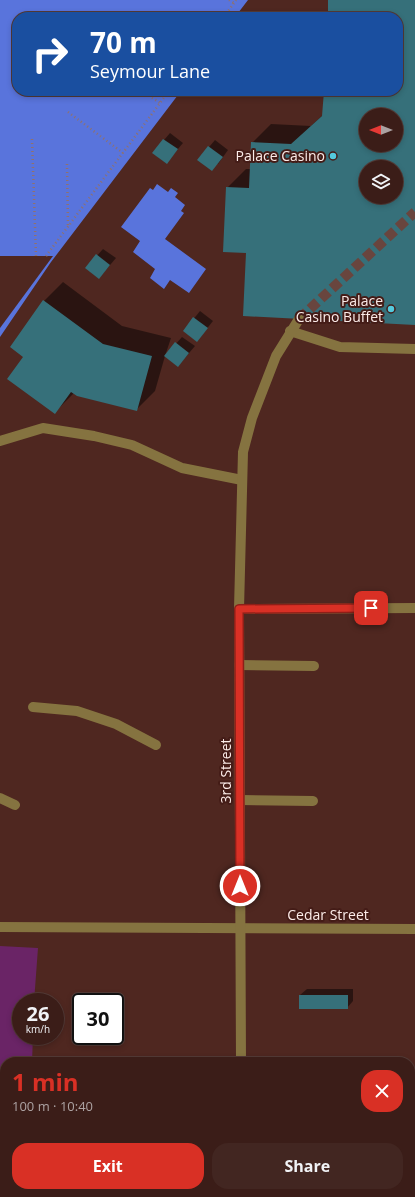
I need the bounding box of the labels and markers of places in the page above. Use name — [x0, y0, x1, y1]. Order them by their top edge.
place label: Palace Casino — [235, 146, 325, 165]
marker: Palace Casino — [328, 151, 338, 161]
place label: Palace Casino Buffet — [296, 291, 383, 326]
marker: Palace Casino Buffet — [386, 304, 396, 314]
pin — [354, 591, 388, 625]

